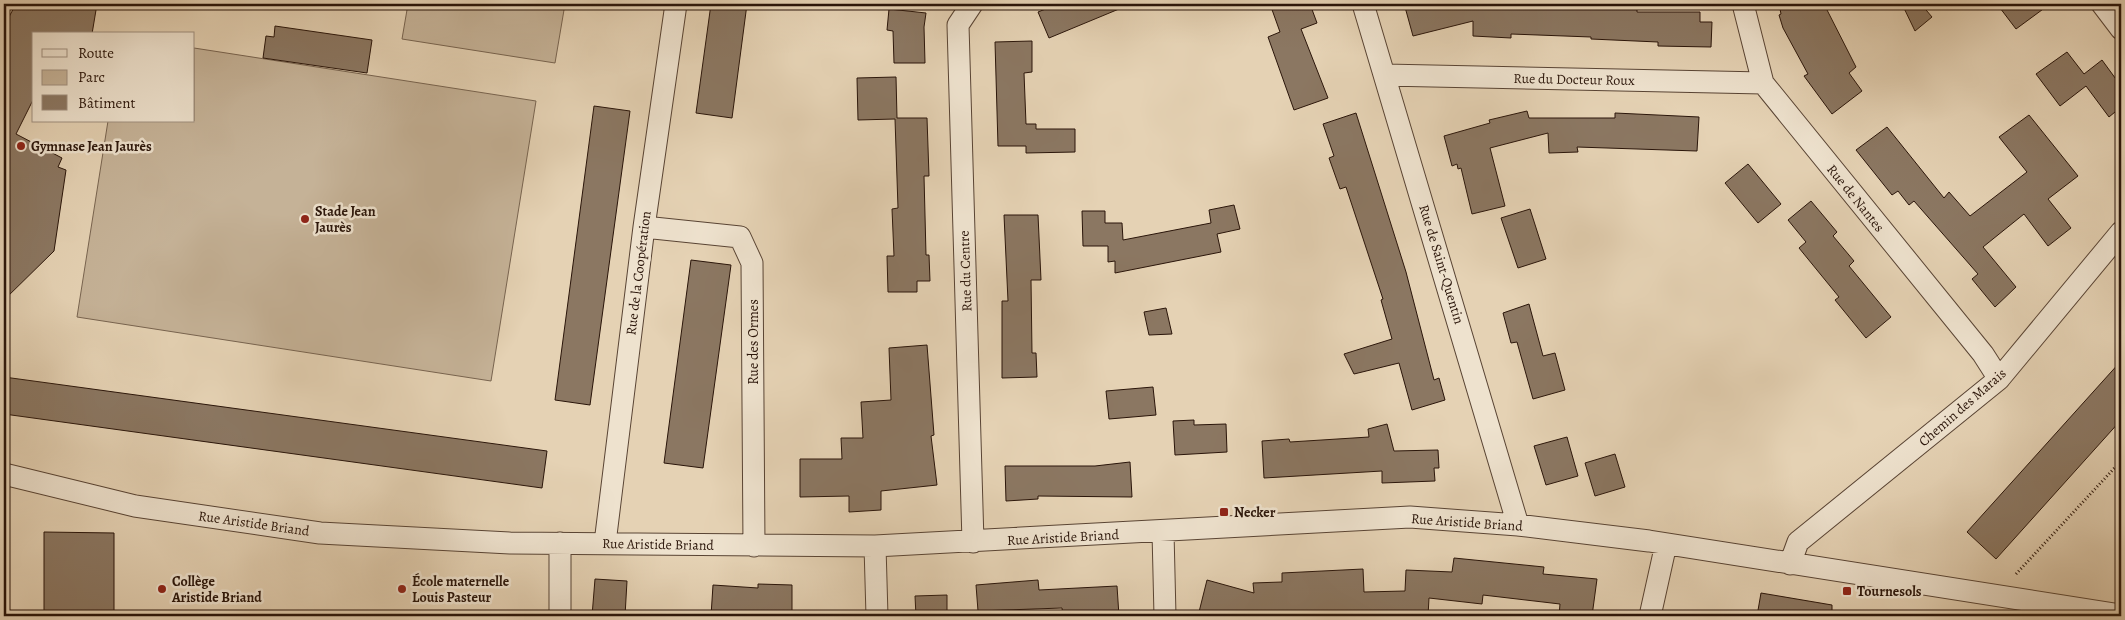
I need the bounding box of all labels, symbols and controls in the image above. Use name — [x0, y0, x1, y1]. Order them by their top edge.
legend — [32, 32, 195, 122]
text: Route — [78, 43, 114, 63]
text: Parc — [78, 67, 105, 87]
street label: Rue du Docteur Roux — [1513, 69, 1635, 90]
text: Bâtiment — [78, 93, 136, 113]
place label: Gymnase Jean Jaurès — [31, 137, 152, 156]
marker: Gymnase Jean Jaurès — [15, 140, 27, 152]
street label: Rue de Nantes — [1822, 161, 1889, 236]
place label: Stade Jean Jaurès — [315, 202, 376, 237]
street label: Rue de Saint-Quentin — [1414, 202, 1469, 327]
street label: Rue de la Coopération — [621, 210, 656, 336]
marker: Stade Jean Jaurès — [299, 213, 311, 225]
street label: Rue du Centre — [955, 230, 976, 312]
street label: Rue des Ormes — [744, 299, 763, 385]
street label: Chemin des Marais — [1914, 364, 2010, 451]
place label: Necker — [1234, 503, 1276, 522]
street label: Rue Aristide Briand — [197, 506, 311, 541]
marker: Necker — [1218, 506, 1230, 518]
street label: Rue Aristide Briand — [1410, 509, 1524, 536]
street label: Rue Aristide Briand — [1007, 525, 1120, 550]
street label: Rue Aristide Briand — [602, 534, 715, 555]
place label: Collège Aristide Briand — [171, 572, 262, 607]
place label: École maternelle Louis Pasteur — [412, 572, 510, 607]
place label: Tournesols — [1857, 582, 1922, 601]
marker: Collège Aristide Briand — [156, 583, 168, 595]
marker: École maternelle Louis Pasteur — [396, 583, 408, 595]
marker: Tournesols — [1841, 585, 1853, 597]

